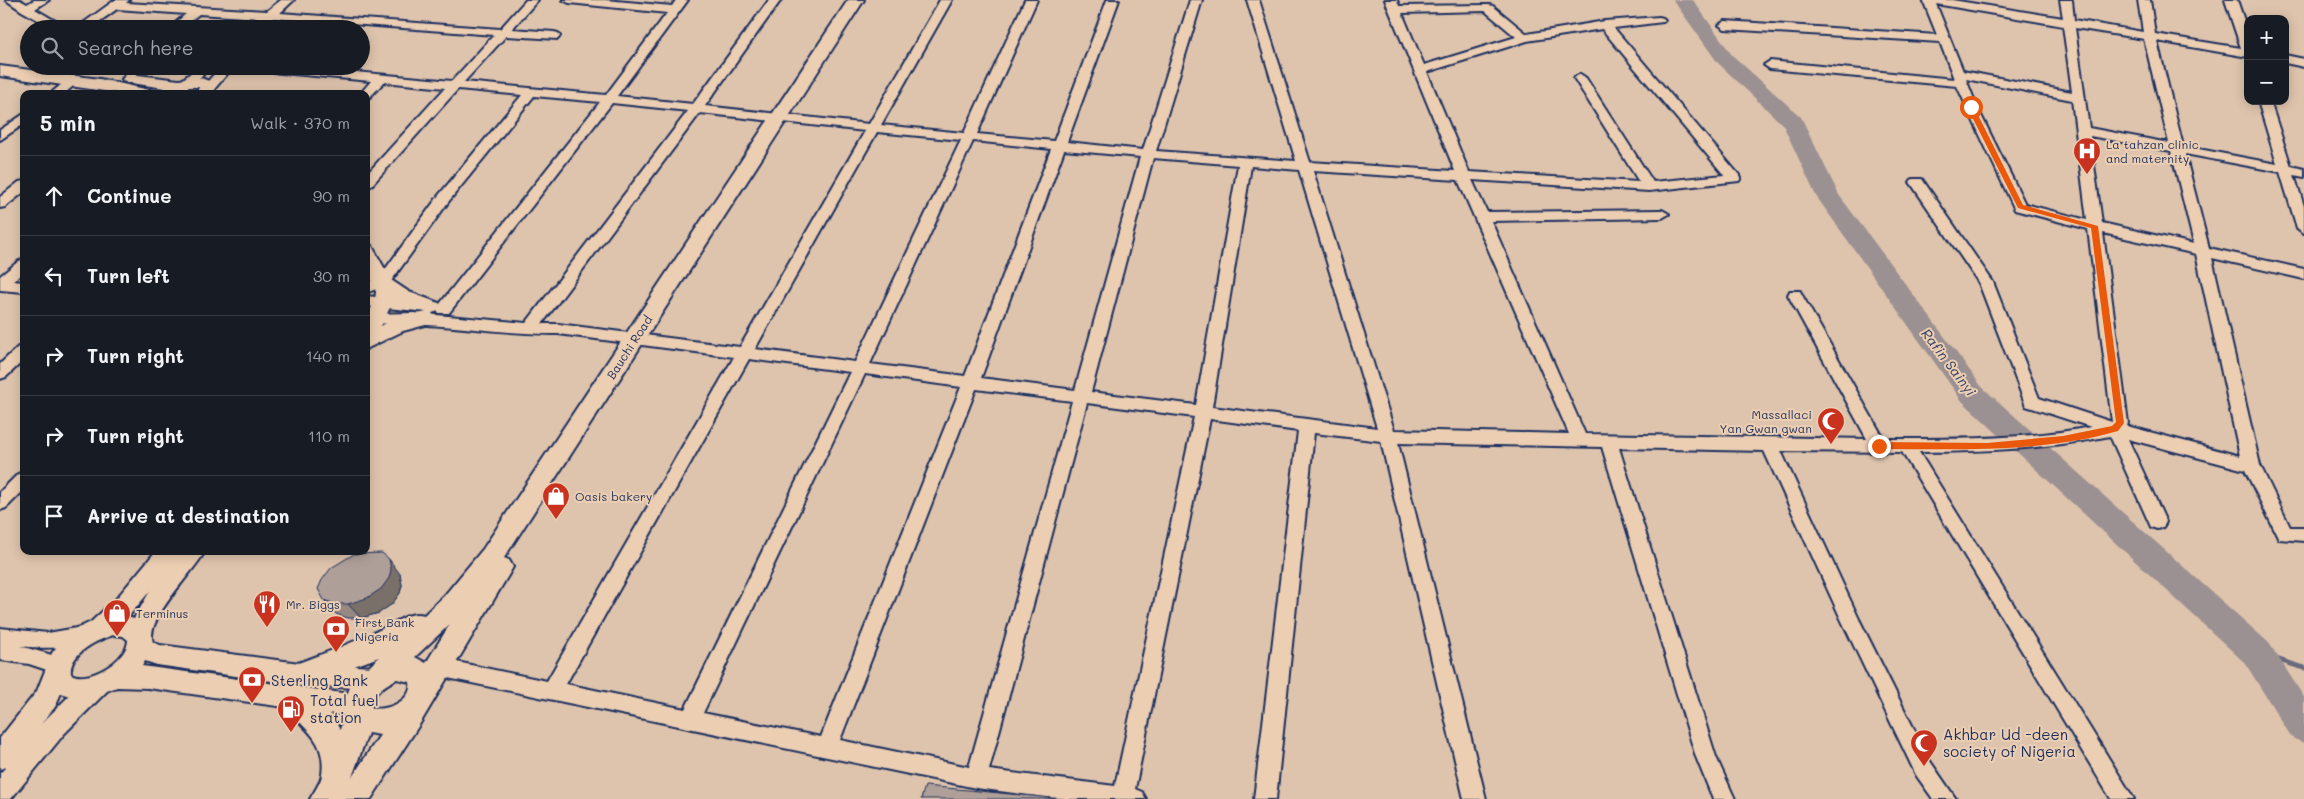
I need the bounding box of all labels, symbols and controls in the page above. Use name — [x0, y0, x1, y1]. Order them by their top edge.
map controls — [2244, 15, 2289, 105]
button: + — [2244, 15, 2289, 60]
search box — [20, 20, 370, 75]
icon: search — [38, 34, 66, 62]
text: Search here — [78, 35, 194, 60]
button: − — [2244, 60, 2289, 105]
route start — [1960, 96, 1983, 119]
text: 5 min — [40, 109, 96, 136]
text: Walk · 370 m — [250, 112, 350, 133]
hospital icon: La tahzan clinic and maternity — [2072, 136, 2102, 175]
place label: La tahzan clinic and maternity — [2106, 136, 2199, 166]
icon: ahead — [40, 182, 68, 210]
text: Continue — [87, 183, 172, 208]
text: 90 m — [313, 185, 350, 206]
icon: left — [40, 262, 68, 290]
text: Turn left — [87, 263, 170, 288]
text: 30 m — [313, 265, 350, 286]
street label: Bauchi Road — [602, 312, 656, 382]
water label: Rafin Sainyi — [1917, 324, 1981, 400]
icon: right — [40, 342, 68, 370]
text: Turn right — [87, 343, 184, 368]
text: 140 m — [306, 345, 350, 366]
place label: Massallaci Yan Gwan gwan — [1720, 406, 1812, 436]
mosque icon: Massallaci Yan Gwan gwan — [1816, 406, 1846, 445]
icon: right — [40, 422, 68, 450]
text: Turn right — [87, 423, 184, 448]
text: 110 m — [308, 425, 350, 446]
route end — [1868, 435, 1891, 458]
shop icon: Oasis bakery — [541, 481, 571, 520]
place label: Oasis bakery — [575, 488, 652, 504]
icon: arrive — [40, 502, 68, 530]
text: Arrive at destination — [87, 503, 290, 528]
restaurant icon: Mr. Biggs — [252, 589, 282, 628]
place label: Mr. Biggs — [286, 596, 340, 612]
shop icon: Terminus — [102, 598, 132, 637]
place label: Terminus — [136, 605, 189, 621]
bank icon: First Bank Nigeria — [321, 614, 351, 653]
place label: First Bank Nigeria — [355, 614, 414, 644]
bank icon: Sterling Bank — [237, 665, 267, 704]
place label: Sterling Bank — [271, 670, 368, 690]
place label: Total fuel station — [310, 690, 379, 727]
fuel station icon: Total fuel station — [276, 694, 306, 733]
place label: Akhbar Ud -deen society of Nigeria — [1943, 724, 2076, 761]
mosque icon: Akhbar Ud -deen society of Nigeria — [1909, 728, 1939, 767]

